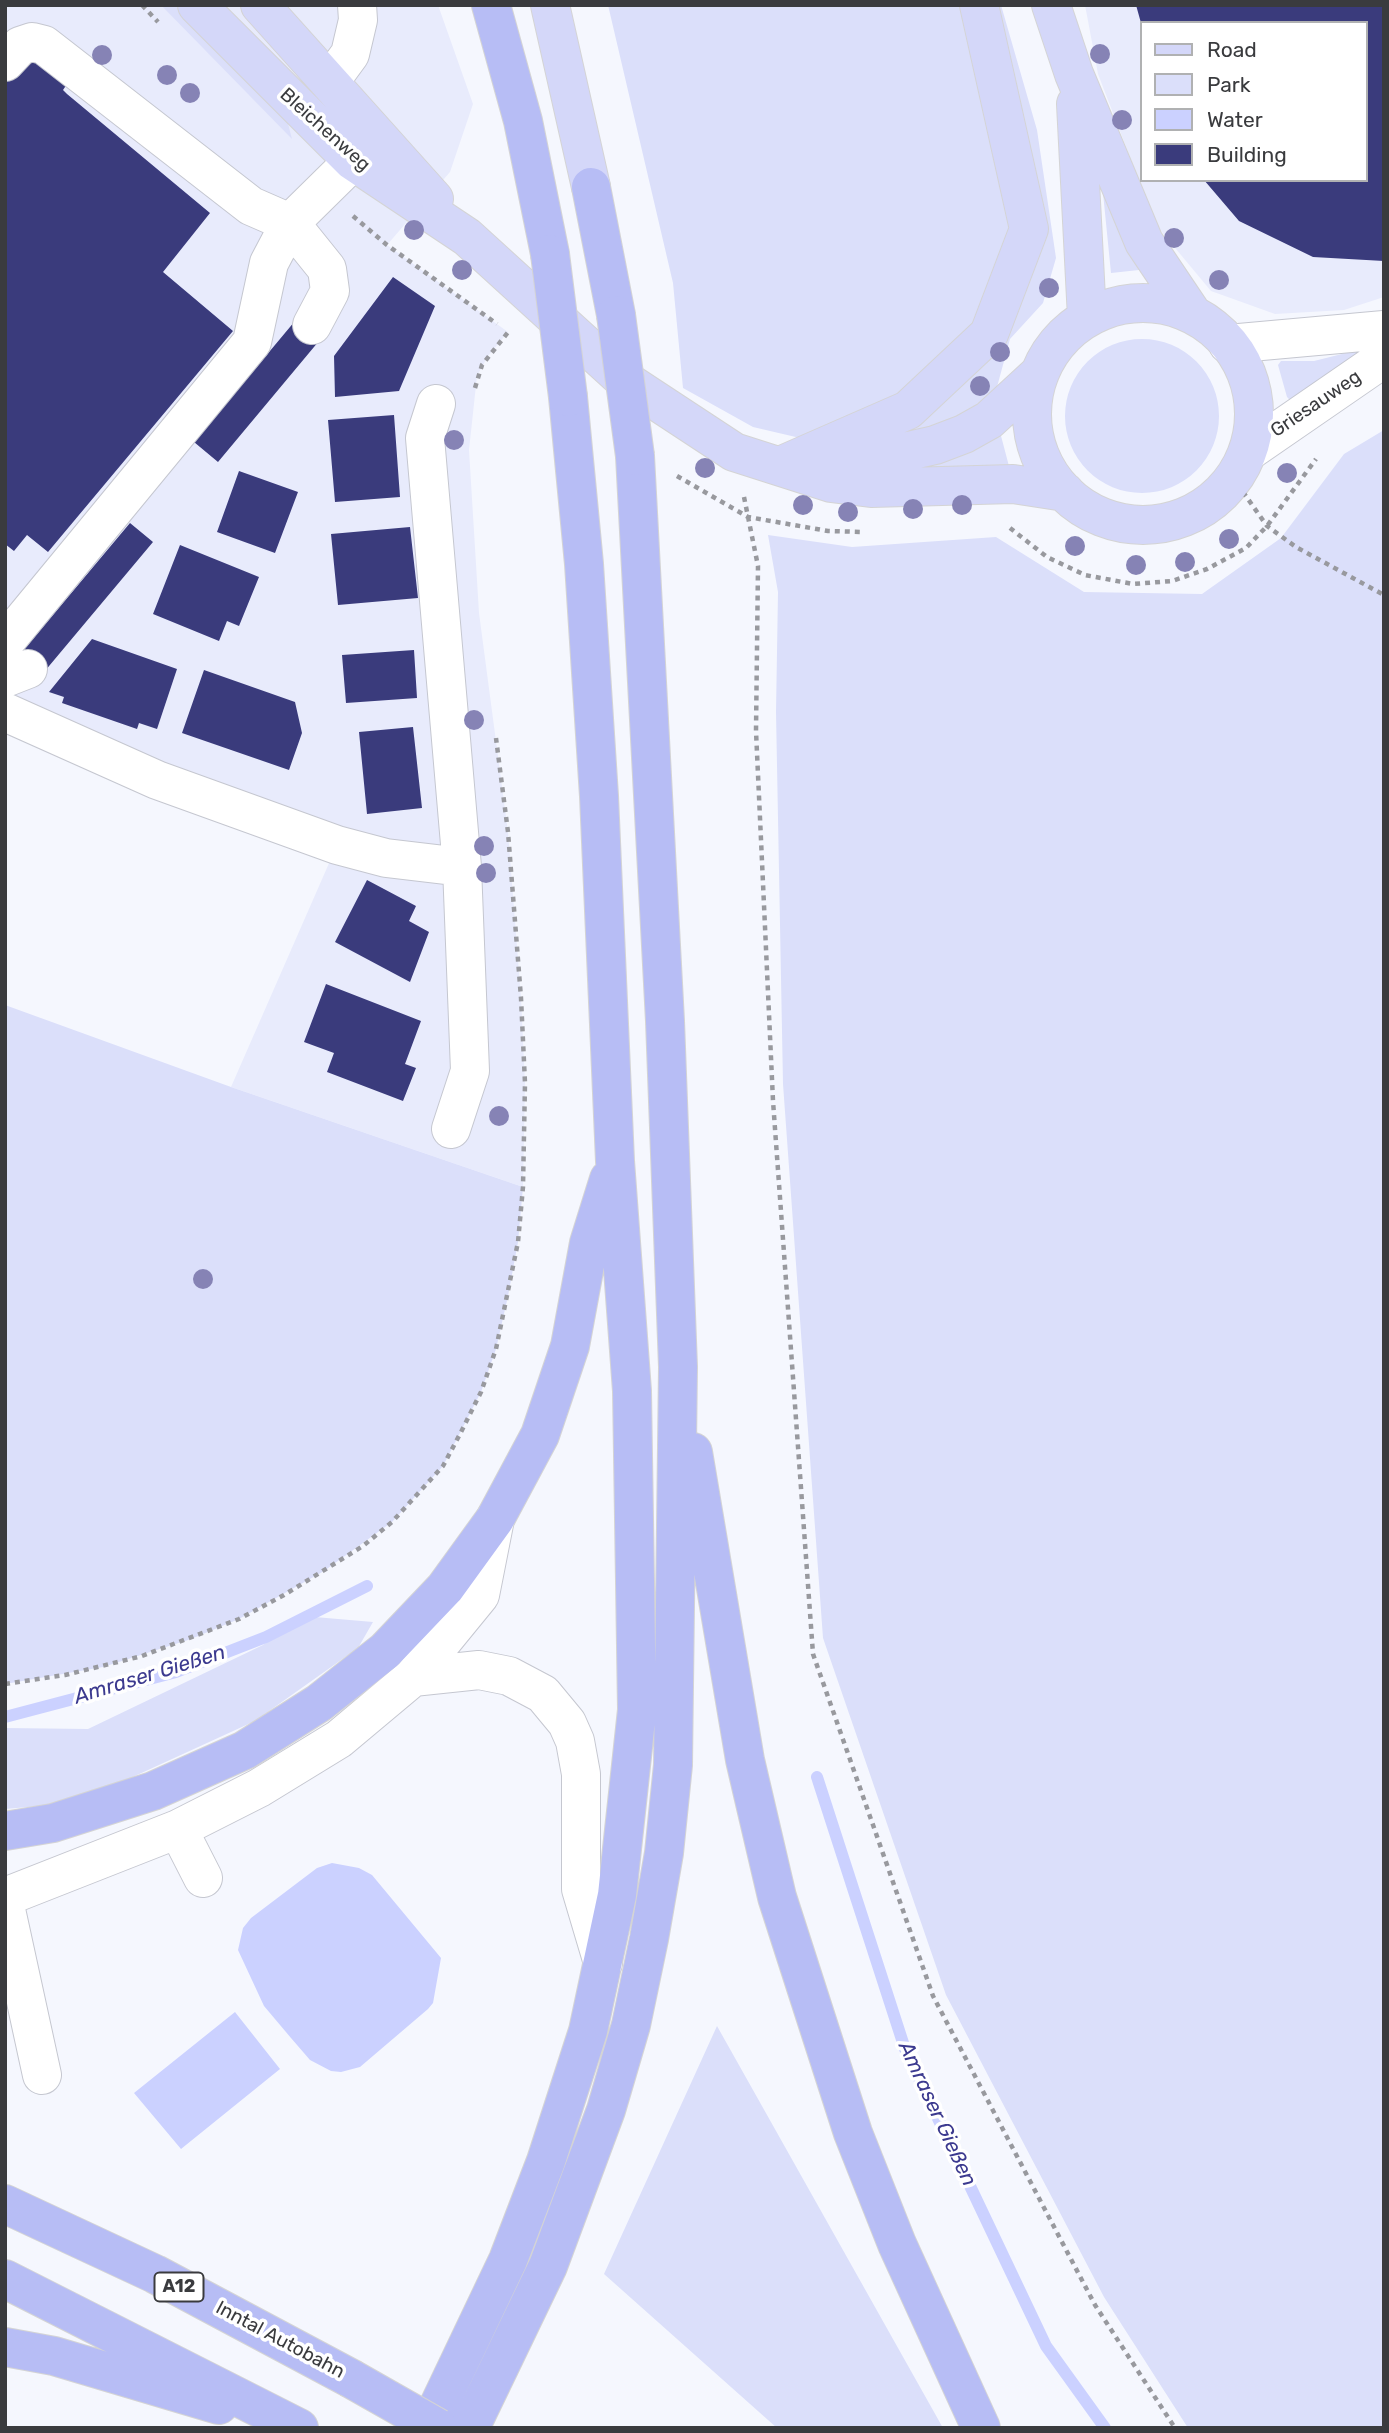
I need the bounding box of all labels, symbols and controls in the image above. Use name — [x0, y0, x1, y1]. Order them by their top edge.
legend — [1140, 21, 1368, 182]
text: Road — [1207, 37, 1257, 62]
text: Park — [1207, 72, 1251, 97]
street label: Bleichenweg — [275, 84, 375, 176]
text: Water — [1207, 107, 1263, 132]
text: Building — [1207, 142, 1287, 167]
street label: Griesauweg — [1267, 365, 1365, 443]
water label: Amraser Gießen — [71, 1640, 229, 1710]
water label: Amraser Gießen — [892, 2038, 982, 2190]
road number: A12 — [154, 2272, 204, 2302]
street label: Inntal Autobahn — [212, 2296, 348, 2384]

